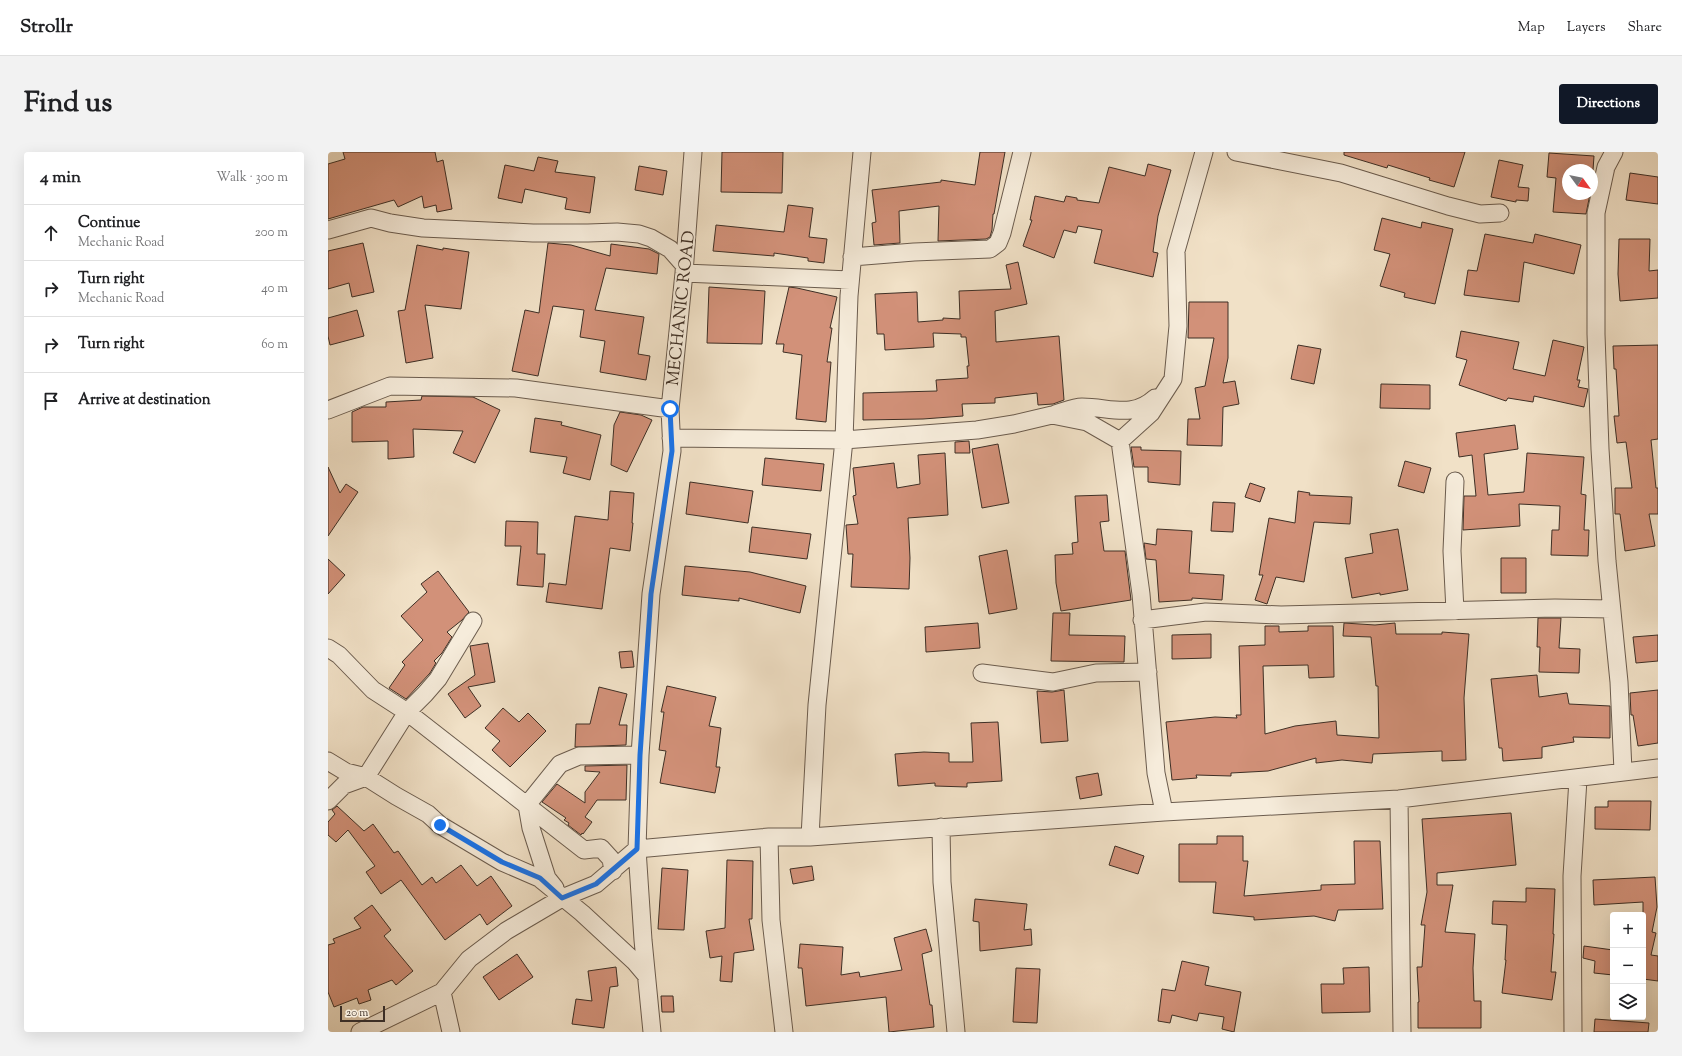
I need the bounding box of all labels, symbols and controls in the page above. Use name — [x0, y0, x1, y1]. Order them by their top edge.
text: Strollr — [20, 14, 73, 41]
text: Map — [1518, 18, 1545, 38]
text: Layers — [1567, 18, 1605, 38]
text: Share — [1627, 18, 1662, 38]
text: Find us — [24, 84, 112, 124]
button: Directions — [1559, 84, 1658, 124]
north arrow — [1562, 164, 1598, 200]
text: 4 min — [40, 166, 81, 190]
text: Walk · 300 m — [216, 169, 288, 187]
text: Continue — [78, 213, 140, 234]
icon: ahead — [40, 222, 62, 244]
text: 200 m — [255, 224, 288, 242]
street label: MECHANIC ROAD — [662, 229, 702, 387]
text: Mechanic Road — [78, 234, 164, 252]
text: Turn right — [78, 269, 144, 290]
icon: right — [40, 278, 62, 300]
text: 40 m — [261, 280, 288, 298]
text: Mechanic Road — [78, 290, 164, 308]
icon: right — [40, 334, 62, 356]
text: Turn right — [78, 334, 144, 355]
text: 60 m — [261, 336, 288, 354]
icon: arrive — [40, 390, 62, 412]
text: Arrive at destination — [78, 390, 211, 411]
route start — [661, 400, 679, 418]
route end — [431, 816, 449, 834]
map controls — [1610, 912, 1646, 1020]
button: + — [1610, 912, 1646, 948]
button: − — [1610, 948, 1646, 984]
button: layers — [1610, 984, 1646, 1020]
scale bar — [340, 1004, 385, 1023]
text: 20 m — [346, 1005, 368, 1021]

